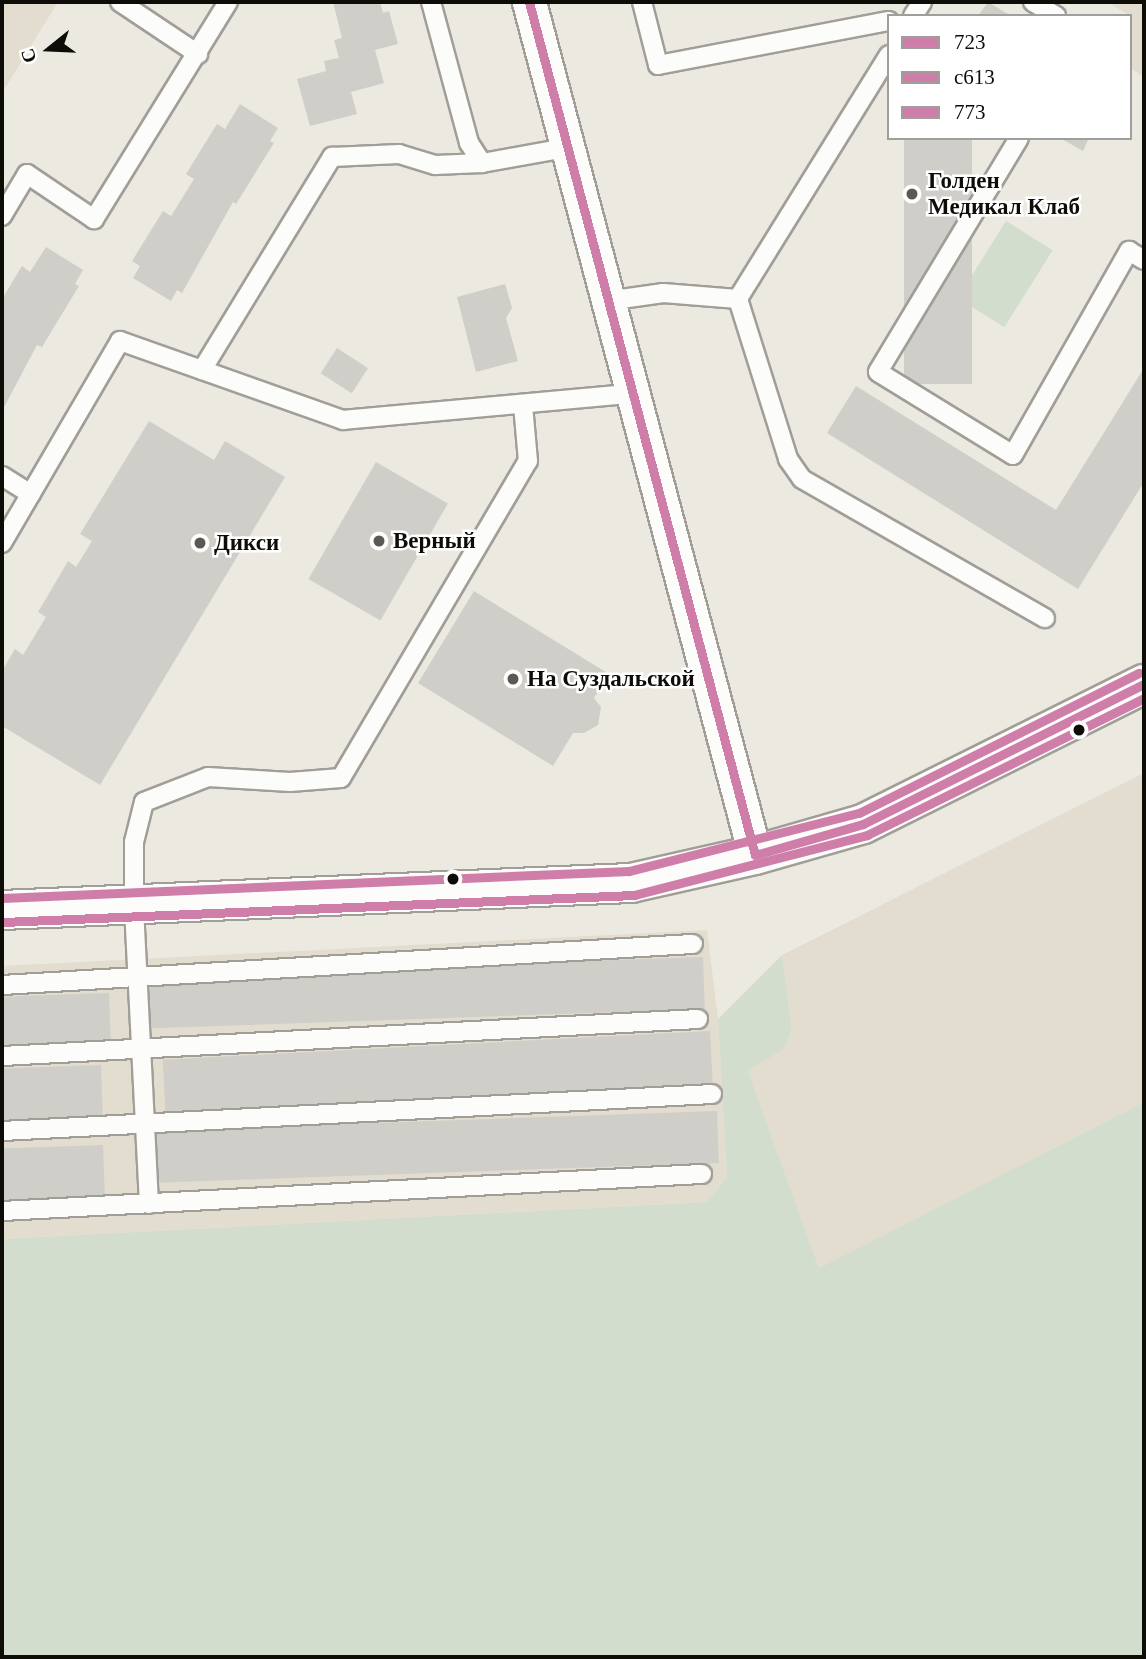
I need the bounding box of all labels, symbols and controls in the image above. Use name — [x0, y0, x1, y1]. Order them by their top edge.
north arrow — [14, 14, 84, 84]
legend — [887, 14, 1132, 140]
text: 723 — [954, 30, 986, 54]
text: С — [16, 46, 41, 65]
text: с613 — [954, 65, 995, 89]
text: 773 — [954, 100, 986, 124]
place label: Голден Медикал Клаб — [928, 167, 1080, 221]
marker: Голден Медикал Клаб — [902, 184, 922, 204]
place label: Верный — [393, 527, 476, 555]
place label: Дикси — [214, 529, 279, 557]
marker: Верный — [371, 533, 387, 549]
marker: Дикси — [192, 535, 208, 551]
place label: На Суздальской — [527, 665, 695, 693]
marker: На Суздальской — [505, 671, 521, 687]
unlabelled marker — [1072, 723, 1086, 737]
unlabelled marker — [446, 872, 460, 886]

